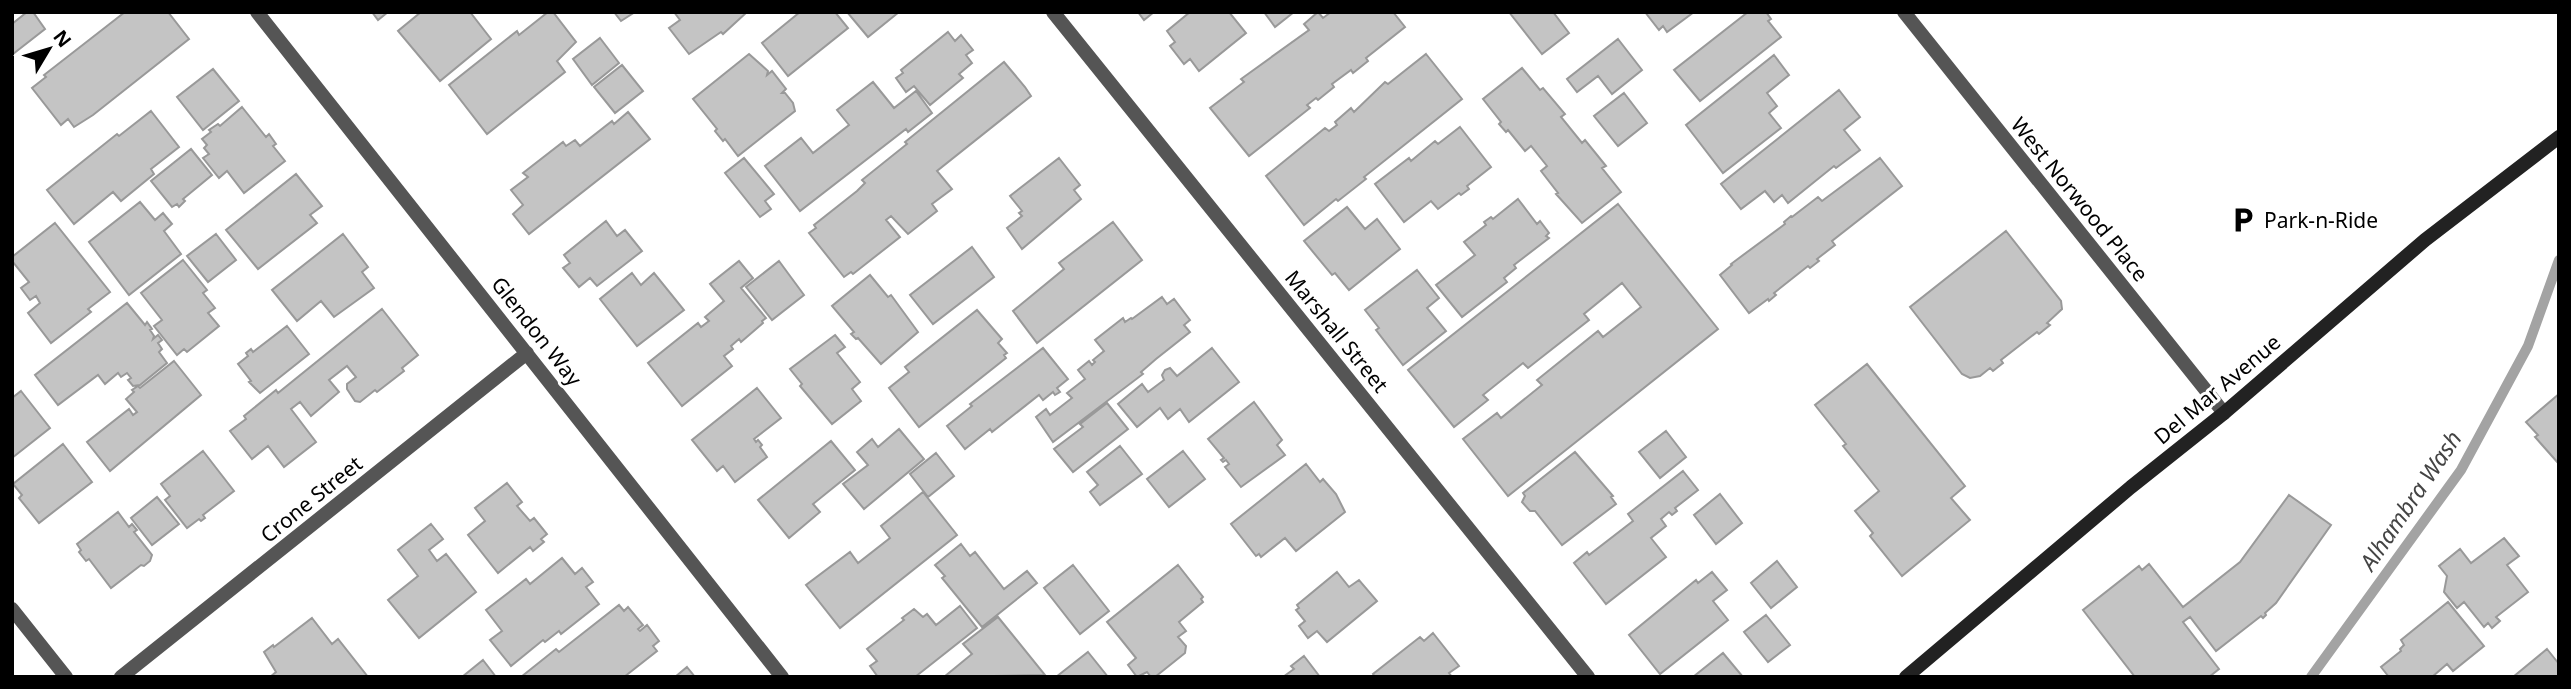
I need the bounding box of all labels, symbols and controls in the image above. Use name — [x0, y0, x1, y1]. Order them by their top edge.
north arrow — [14, 14, 84, 84]
text: N — [47, 24, 77, 53]
street label: West Norwood Place — [2005, 111, 2155, 287]
parking icon: Park-n-Ride — [2228, 205, 2258, 235]
place label: Park-n-Ride — [2264, 206, 2378, 234]
street label: Marshall Street — [1279, 264, 1395, 398]
street label: Glendon Way — [486, 271, 589, 392]
street label: Del Mar Avenue — [2148, 328, 2286, 450]
water label: Alhambra Wash — [2350, 424, 2469, 578]
street label: Crone Street — [254, 449, 368, 549]

